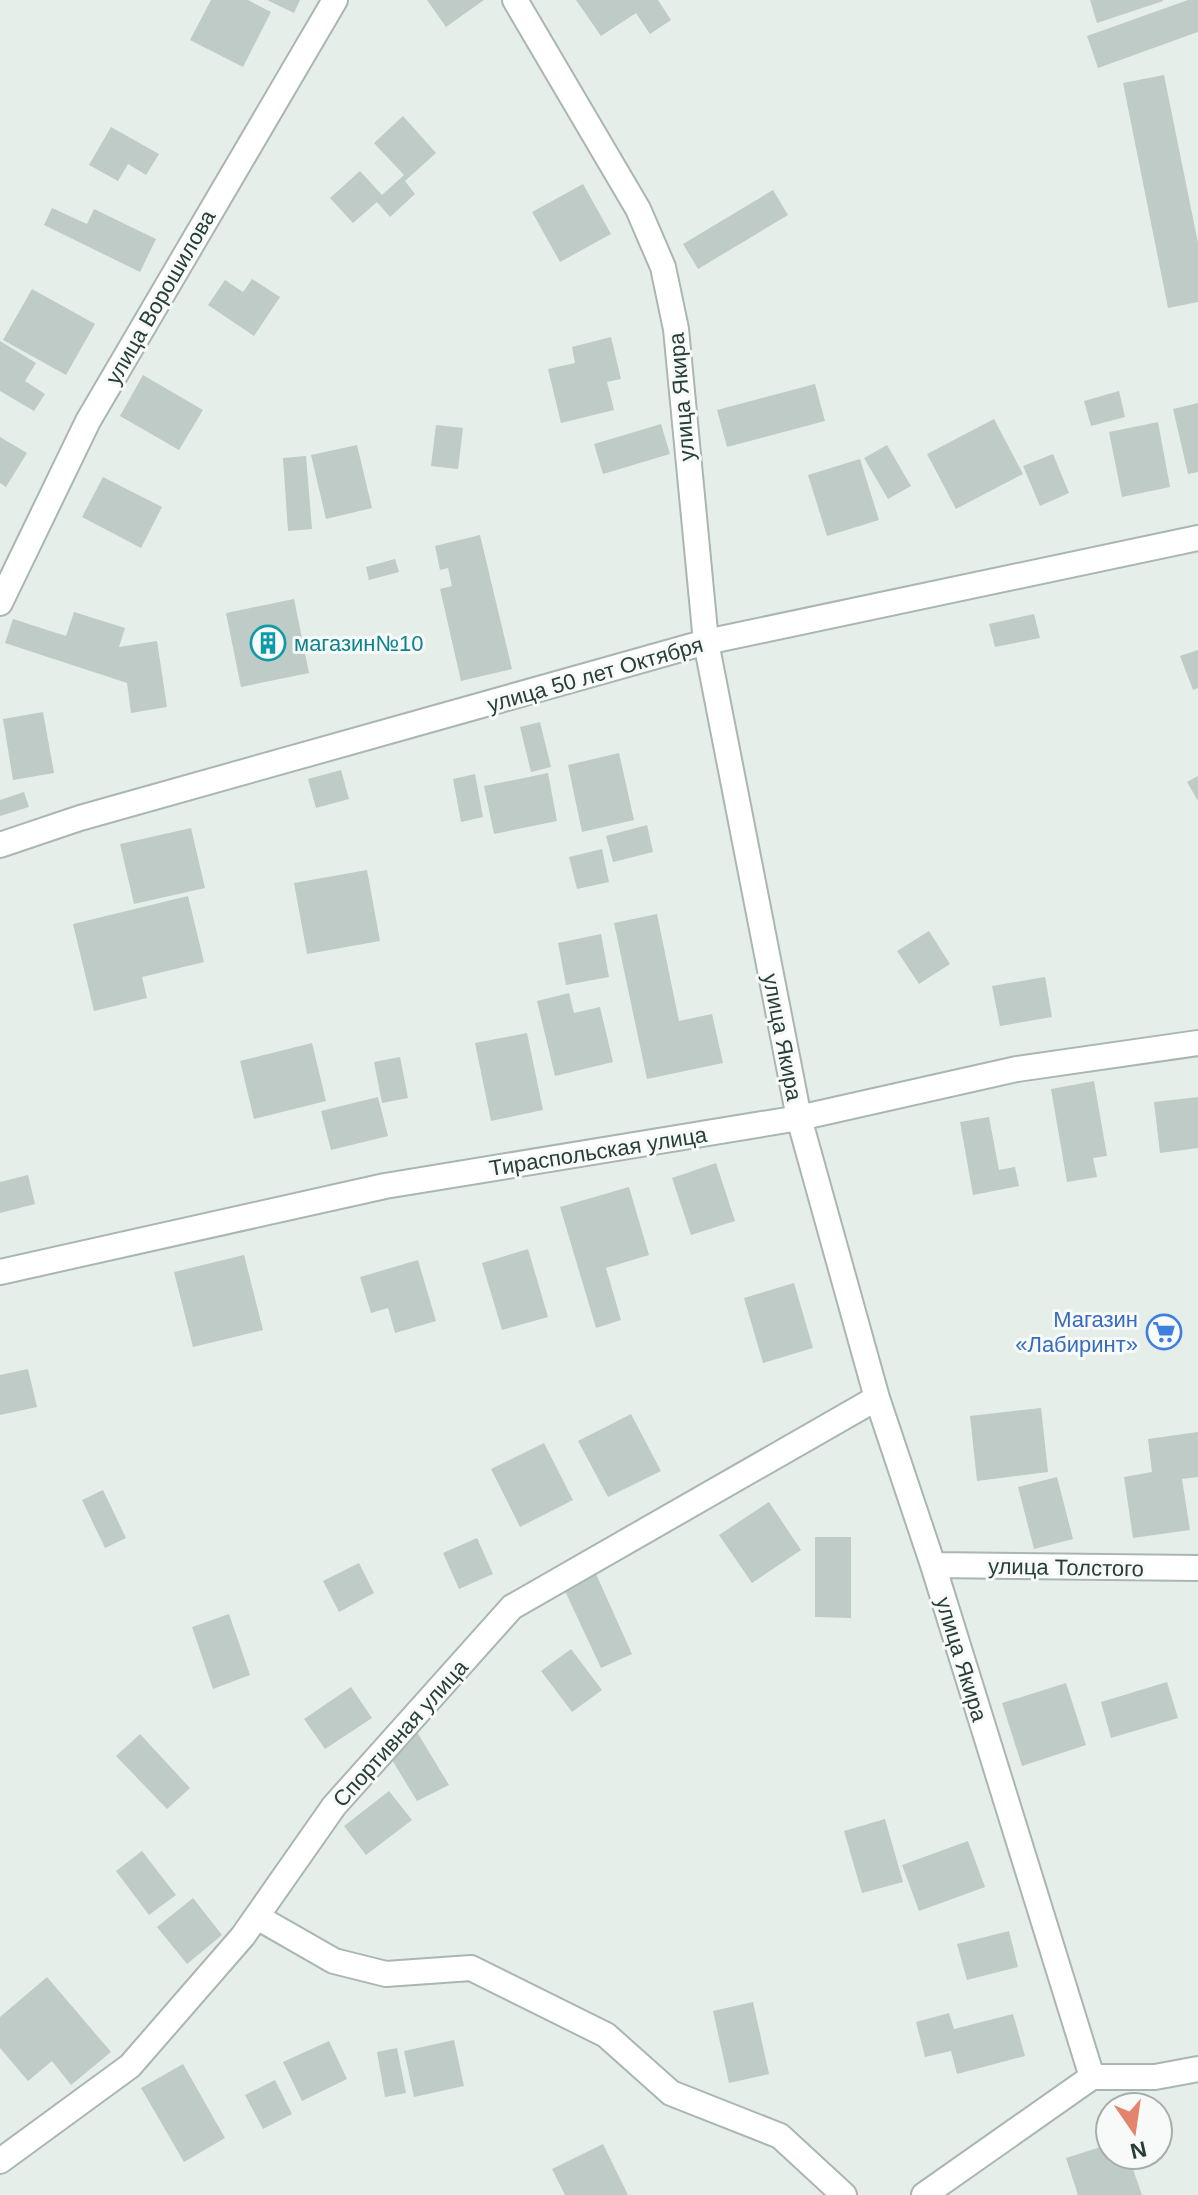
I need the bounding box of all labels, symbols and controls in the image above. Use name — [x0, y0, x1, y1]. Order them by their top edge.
street label: улица Ворошилова — [100, 205, 221, 389]
street label: улица Якира — [663, 331, 700, 462]
building icon: магазин№10 — [249, 624, 287, 662]
place label: магазин№10 — [294, 631, 424, 656]
street label: улица 50 лет Октября — [484, 632, 706, 717]
street label: улица Якира — [758, 971, 807, 1103]
street label: Тираспольская улица — [487, 1122, 709, 1181]
place label: Магазин «Лабиринт» — [1015, 1307, 1138, 1357]
supermarket icon: Магазин «Лабиринт» — [1145, 1313, 1183, 1351]
street label: улица Толстого — [988, 1554, 1144, 1581]
street label: улица Якира — [931, 1594, 993, 1725]
street label: Спортивная улица — [328, 1654, 473, 1812]
north arrow — [1094, 2091, 1174, 2171]
text: N — [1128, 2136, 1149, 2164]

